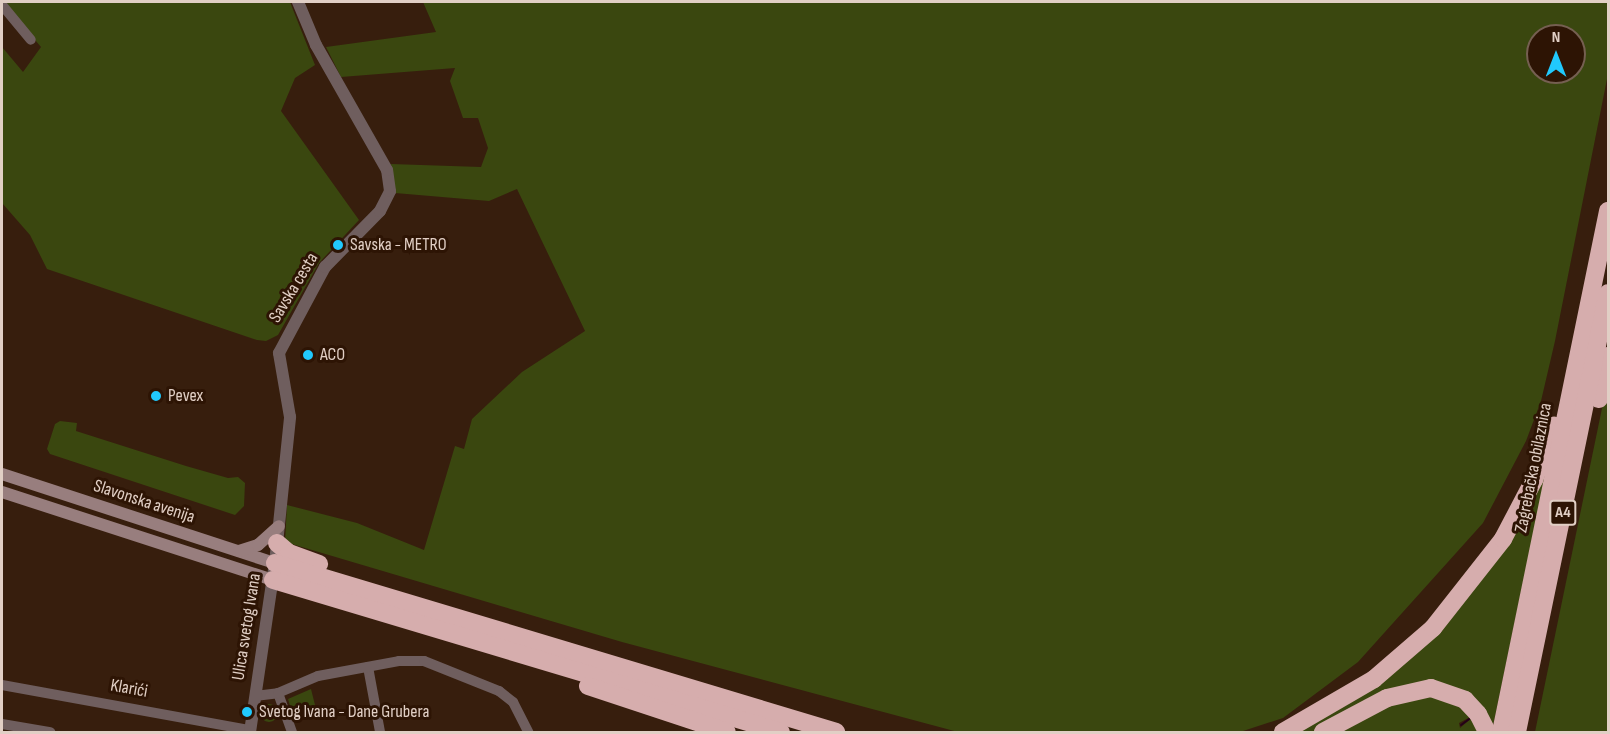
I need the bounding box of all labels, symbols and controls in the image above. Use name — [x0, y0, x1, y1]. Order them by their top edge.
north arrow — [1526, 24, 1586, 84]
text: N — [1552, 28, 1560, 47]
place label: Savska - METRO — [350, 234, 447, 256]
marker: Savska - METRO — [331, 238, 345, 252]
street label: Savska cesta — [265, 249, 323, 327]
place label: ACO — [320, 344, 345, 366]
marker: ACO — [301, 348, 315, 362]
place label: Pevex — [168, 385, 203, 407]
marker: Pevex — [149, 389, 163, 403]
street label: Zagrebačka obilaznica — [1511, 401, 1557, 535]
street label: Slavonska avenija — [91, 475, 197, 529]
road number: A4 — [1548, 500, 1578, 526]
street label: Ulica svetog Ivana — [228, 572, 266, 682]
street label: Klarići — [109, 675, 149, 703]
place label: Svetog Ivana - Dane Grubera — [259, 701, 429, 723]
marker: Svetog Ivana - Dane Grubera — [240, 705, 254, 719]

